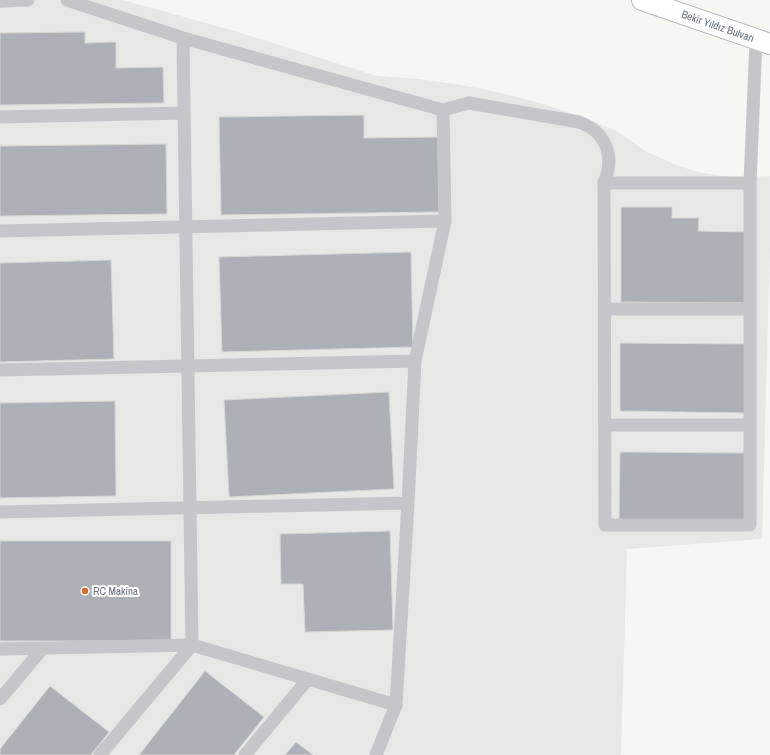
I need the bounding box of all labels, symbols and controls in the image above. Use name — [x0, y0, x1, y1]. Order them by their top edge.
street label: Bekir Yıldız Bulvarı — [680, 7, 756, 45]
place label: RC Makina — [93, 584, 138, 598]
marker: RC Makina — [80, 586, 90, 596]

